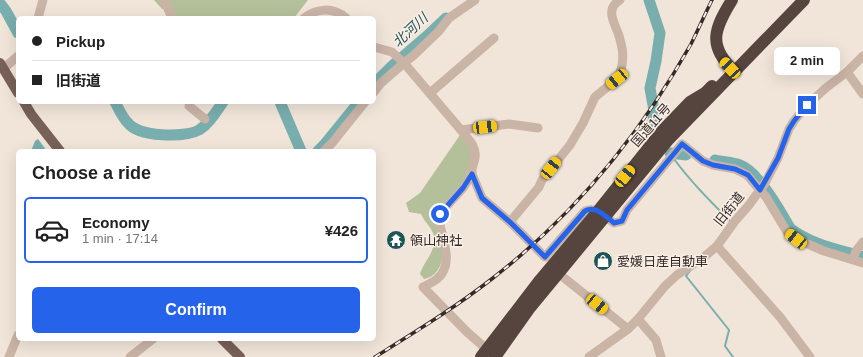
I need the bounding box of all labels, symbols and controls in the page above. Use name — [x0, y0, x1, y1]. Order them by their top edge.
water label: 北河川 — [389, 8, 432, 50]
text: Pickup — [56, 33, 105, 50]
callout: 2 min — [774, 47, 840, 75]
text: 2 min — [790, 53, 824, 68]
car — [717, 55, 743, 81]
car — [604, 67, 630, 91]
text: 旧街道 — [56, 72, 101, 89]
route end — [798, 96, 816, 114]
street label: 国道11号 — [628, 100, 674, 150]
car — [472, 120, 498, 134]
car — [539, 155, 563, 181]
text: Choose a ride — [32, 163, 151, 183]
car — [613, 163, 637, 189]
street label: 旧街道 — [711, 189, 747, 229]
route start — [431, 205, 449, 223]
icon: car — [34, 212, 70, 248]
text: Economy — [82, 214, 150, 231]
text: ¥426 — [325, 222, 358, 239]
car — [783, 227, 809, 251]
temple icon: 領山神社 — [385, 229, 407, 251]
text: 1 min · 17:14 — [82, 231, 158, 246]
place label: 領山神社 — [410, 233, 462, 248]
shop icon: 愛媛日産自動車 — [592, 250, 614, 272]
place label: 愛媛日産自動車 — [617, 254, 708, 269]
button: Confirm — [32, 287, 360, 333]
car — [584, 292, 610, 316]

